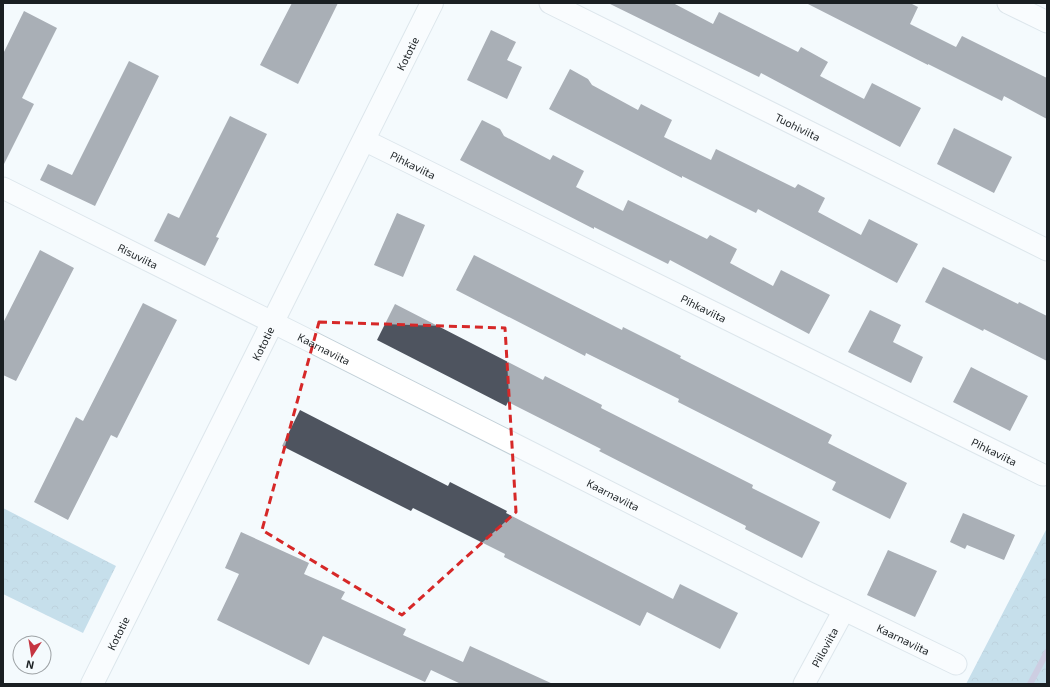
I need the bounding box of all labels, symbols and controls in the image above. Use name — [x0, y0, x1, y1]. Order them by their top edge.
street label: Kototie — [393, 34, 421, 72]
street label: Tuohiviita — [773, 110, 823, 143]
street label: Pihkaviita — [389, 148, 438, 181]
street label: Risuviita — [116, 240, 160, 271]
street label: Pihkaviita — [679, 291, 729, 324]
street label: Kototie — [248, 324, 276, 362]
street label: Kaarnaviita — [296, 330, 353, 367]
street label: Pihkaviita — [970, 434, 1019, 468]
street label: Kaarnaviita — [585, 476, 642, 513]
street label: Kototie — [104, 614, 131, 652]
street label: Kaarnaviita — [875, 620, 932, 657]
street label: Piiloviita — [808, 625, 840, 669]
north arrow — [12, 635, 52, 675]
text: N — [25, 658, 35, 672]

